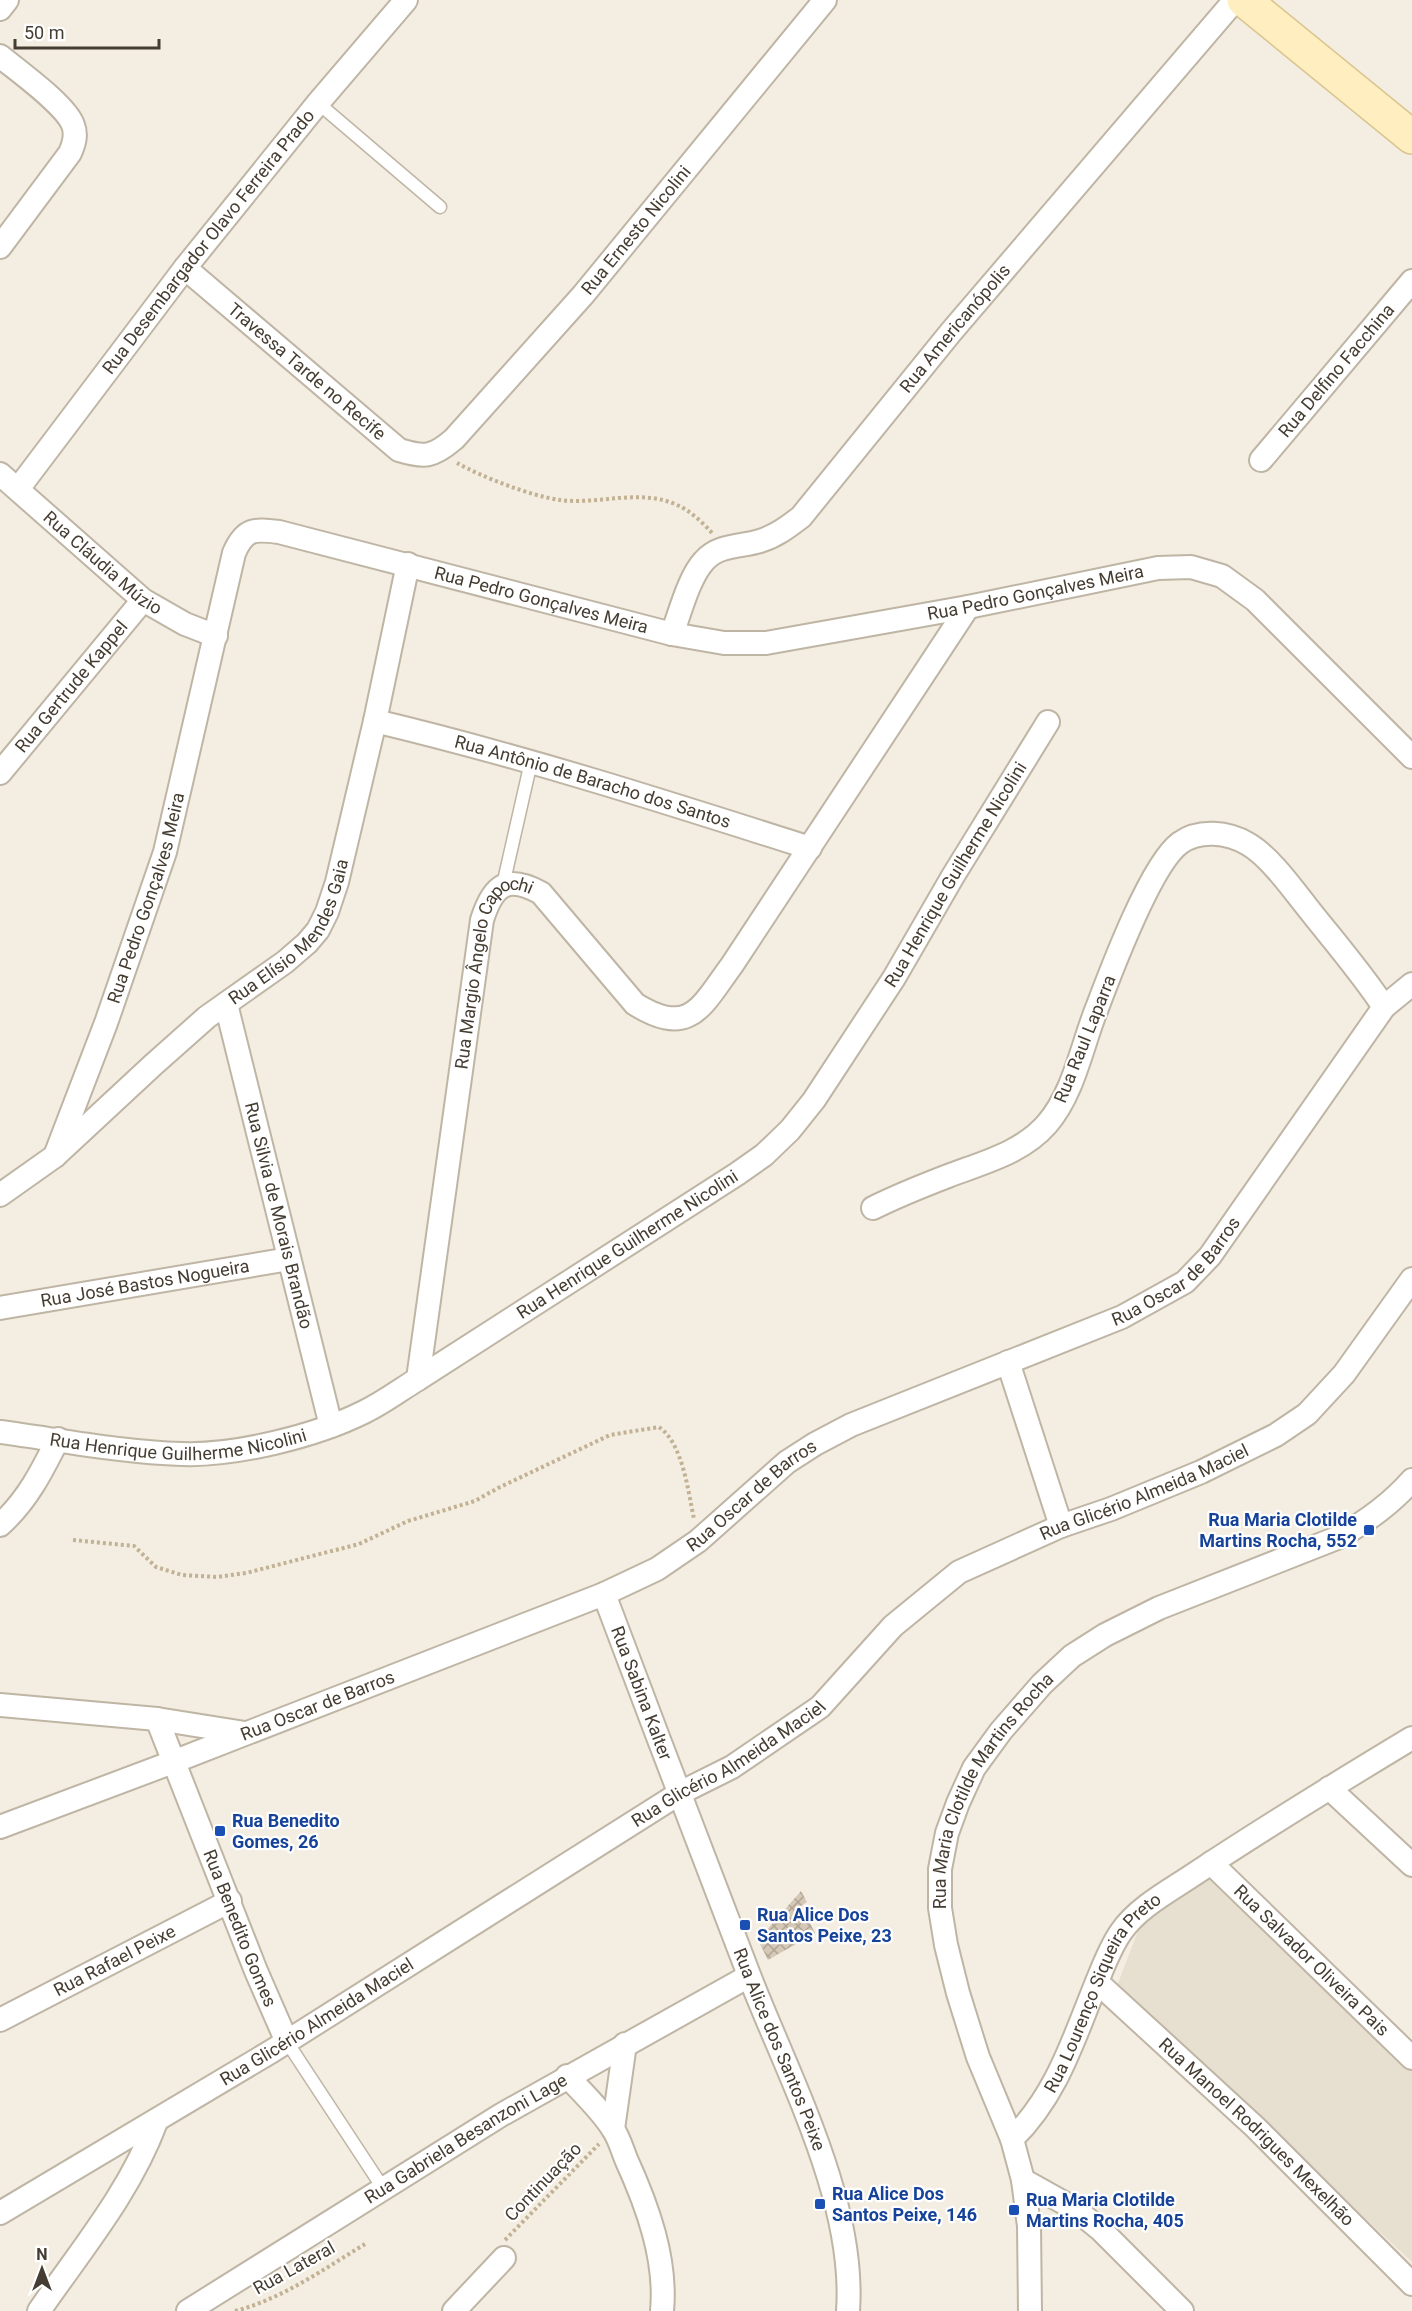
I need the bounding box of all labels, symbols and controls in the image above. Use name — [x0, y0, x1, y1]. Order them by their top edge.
scale bar — [15, 12, 159, 50]
text: 50 m — [24, 22, 64, 43]
street label: Rua Desembargador Olavo Ferreira Prado — [98, 105, 318, 378]
street label: Rua Ernesto Nicolini — [577, 161, 695, 299]
street label: Rua Americanópolis — [895, 260, 1014, 397]
street label: Travessa Tarde no Recife — [224, 298, 390, 444]
street label: Rua Delfino Facchina — [1274, 299, 1398, 441]
street label: Rua Cláudia Múzio — [39, 506, 166, 619]
street label: Rua Pedro Gonçalves Meira — [926, 560, 1145, 624]
street label: Rua Pedro Gonçalves Meira — [432, 562, 651, 637]
street label: Rua Gertrude Kappel — [10, 616, 132, 757]
street label: Rua Antônio de Baracho dos Santos — [453, 731, 733, 832]
street label: Rua Henrique Guilherme Nicolini — [880, 758, 1031, 991]
street label: Rua Pedro Gonçalves Meira — [103, 790, 188, 1006]
street label: Rua Elísio Mendes Gaia — [224, 857, 352, 1009]
street label: Rua Margio Ângelo Capochi — [450, 873, 537, 1070]
street label: Rua Raul Laparra — [1049, 972, 1120, 1106]
street label: Rua Silvia de Morais Brandão — [241, 1100, 317, 1331]
street label: Rua Henrique Guilherme Nicolini — [513, 1165, 742, 1323]
street label: Rua Oscar de Barros — [1108, 1213, 1244, 1330]
street label: Rua José Bastos Nogueira — [39, 1255, 251, 1311]
street label: Rua Henrique Guilherme Nicolini — [48, 1424, 309, 1464]
street label: Rua Oscar de Barros — [682, 1435, 820, 1556]
street label: Rua Glicério Almeida Maciel — [1036, 1439, 1252, 1544]
place label: Rua Maria Clotilde Martins Rocha, 552 — [1199, 1509, 1357, 1551]
marker: Rua Maria Clotilde Martins Rocha, 552 — [1362, 1523, 1376, 1537]
street label: Rua Sabina Kalter — [607, 1623, 677, 1763]
street label: Rua Oscar de Barros — [237, 1666, 397, 1745]
street label: Rua Maria Clotilde Martins Rocha — [928, 1668, 1057, 1909]
street label: Rua Glicério Almeida Maciel — [627, 1697, 830, 1831]
place label: Rua Benedito Gomes, 26 — [232, 1810, 340, 1852]
marker: Rua Benedito Gomes, 26 — [213, 1824, 227, 1838]
street label: Rua Benedito Gomes — [199, 1846, 281, 2010]
street label: Rua Salvador Oliveira Pais — [1230, 1880, 1394, 2040]
street label: Rua Lourenço Siqueira Preto — [1039, 1888, 1165, 2096]
place label: Rua Alice Dos Santos Peixe, 23 — [757, 1904, 892, 1946]
marker: Rua Alice Dos Santos Peixe, 23 — [738, 1918, 752, 1932]
street label: Rua Rafael Peixe — [50, 1920, 179, 2000]
street label: Rua Alice dos Santos Peixe — [729, 1945, 830, 2153]
street label: Rua Glicério Almeida Maciel — [216, 1953, 417, 2090]
street label: Rua Manoel Rodrigues Mexelhão — [1155, 2033, 1359, 2230]
street label: Rua Gabriela Besanzoni Lage — [361, 2069, 571, 2208]
street label: Continuação — [500, 2138, 585, 2225]
place label: Rua Alice Dos Santos Peixe, 146 — [832, 2183, 977, 2225]
place label: Rua Maria Clotilde Martins Rocha, 405 — [1026, 2189, 1184, 2231]
marker: Rua Alice Dos Santos Peixe, 146 — [813, 2197, 827, 2211]
marker: Rua Maria Clotilde Martins Rocha, 405 — [1007, 2203, 1021, 2217]
street label: Rua Lateral — [249, 2237, 338, 2299]
north arrow — [12, 2239, 72, 2299]
text: N — [36, 2245, 48, 2264]

